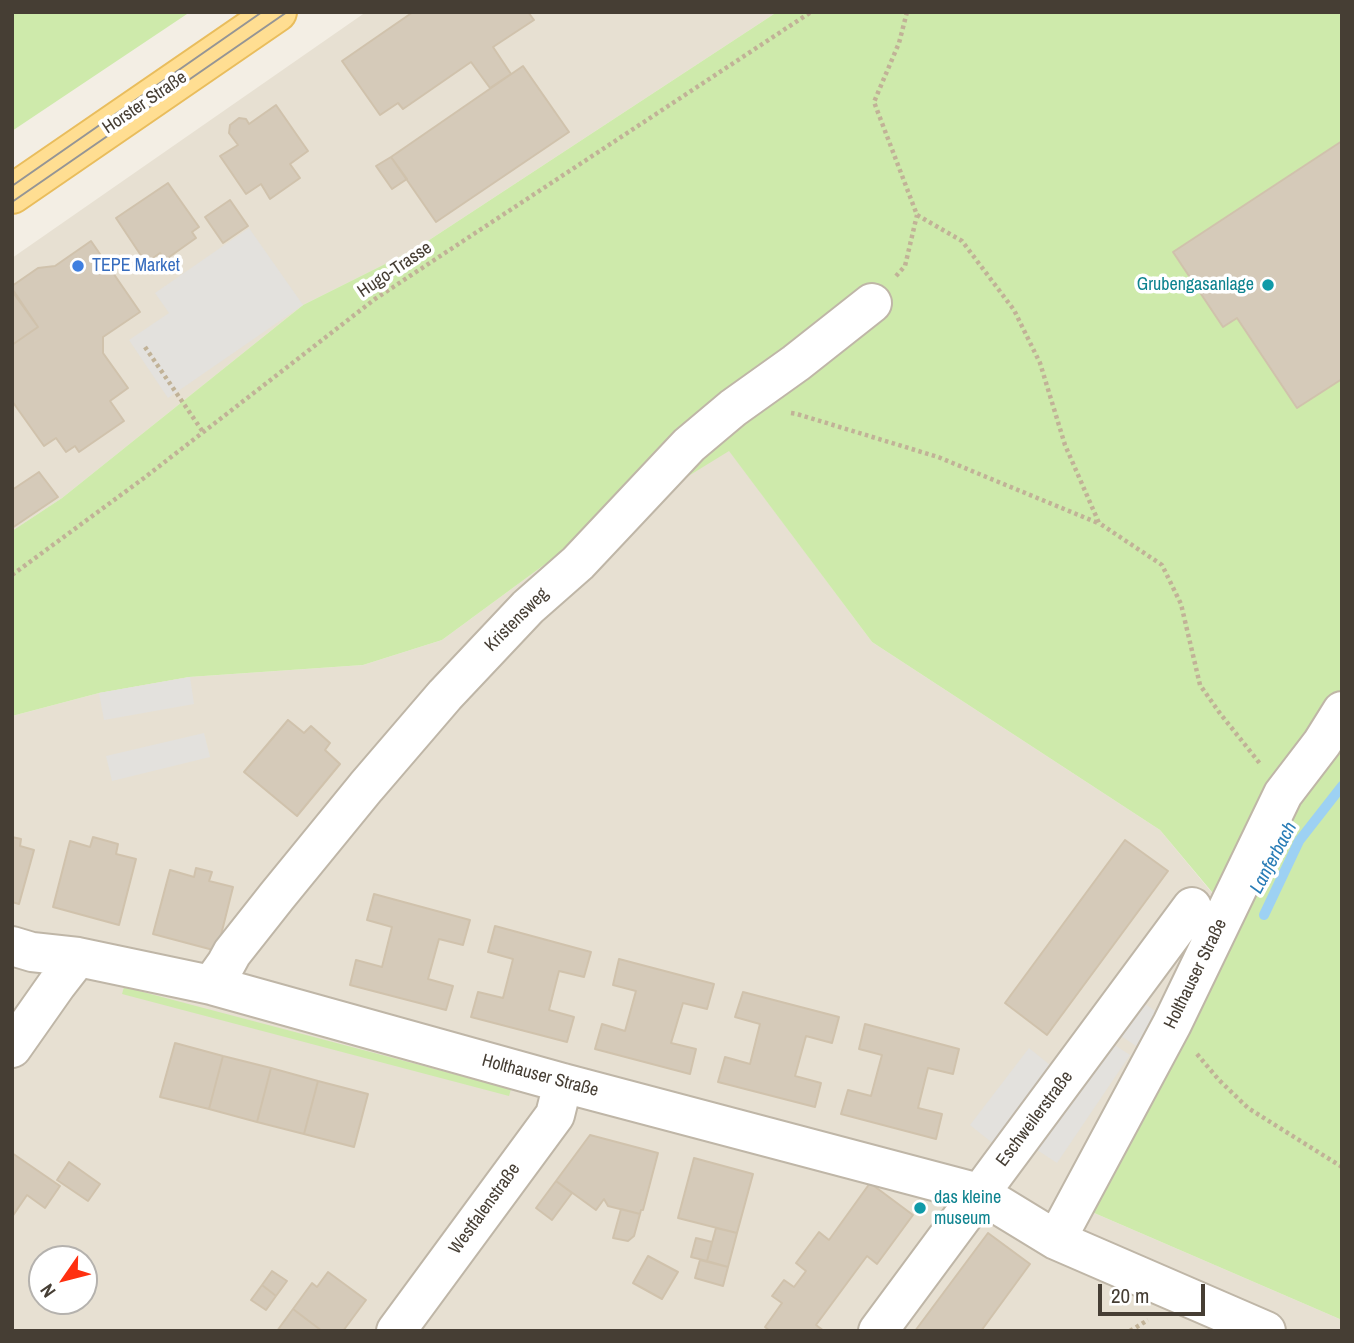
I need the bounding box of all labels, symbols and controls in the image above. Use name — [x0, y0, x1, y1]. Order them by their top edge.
street label: Horster Straße — [99, 67, 191, 139]
street label: Hugo-Trasse — [354, 237, 436, 303]
place label: TEPE Market — [92, 255, 180, 277]
marker: TEPE Market — [70, 258, 86, 274]
place label: Grubengasanlage — [1137, 274, 1254, 296]
marker: Grubengasanlage — [1260, 277, 1276, 293]
street label: Kristensweg — [481, 584, 553, 656]
water label: Lanferbach — [1246, 818, 1302, 898]
street label: Holthauser Straße — [1160, 915, 1232, 1033]
street label: Holthauser Straße — [479, 1050, 601, 1102]
street label: Eschweilerstraße — [992, 1067, 1078, 1171]
street label: Westfalenstraße — [445, 1159, 525, 1259]
place label: das kleine museum — [934, 1187, 1001, 1230]
marker: das kleine museum — [912, 1200, 928, 1216]
north arrow — [28, 1245, 98, 1315]
scale bar — [1102, 1270, 1209, 1314]
text: N — [34, 1279, 61, 1303]
text: 20 m — [1111, 1281, 1149, 1310]

